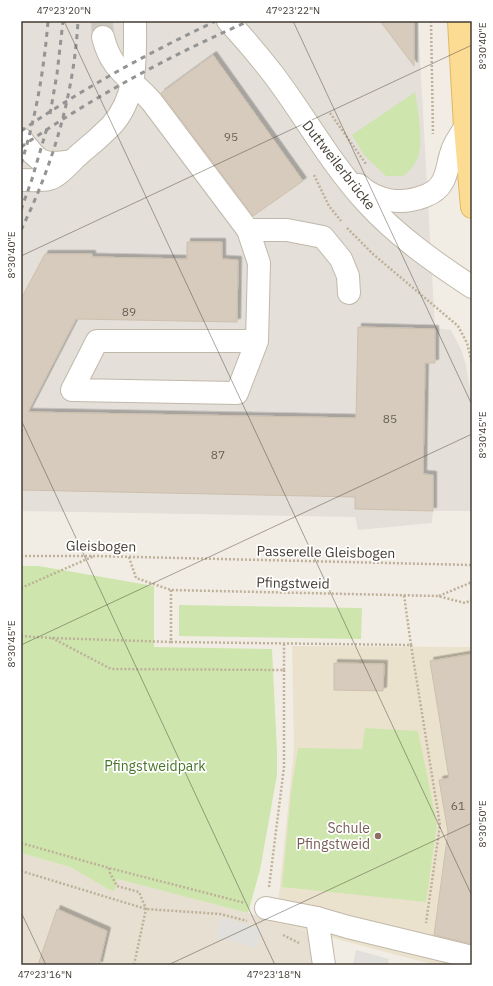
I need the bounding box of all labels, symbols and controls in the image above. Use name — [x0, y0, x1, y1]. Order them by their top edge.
text: 47°23'20"N — [37, 4, 91, 17]
text: 47°23'22"N — [266, 4, 320, 17]
text: 8°30'40"E — [476, 22, 489, 70]
street label: Duttweilerbrücke — [298, 117, 380, 214]
house number: 95 — [224, 129, 238, 144]
text: 8°30'40"E — [5, 231, 18, 279]
house number: 89 — [122, 304, 136, 319]
house number: 85 — [383, 411, 397, 426]
text: 8°30'45"E — [476, 411, 489, 459]
house number: 87 — [211, 447, 225, 462]
street label: Gleisbogen — [66, 536, 136, 556]
street label: Passerelle Gleisbogen — [256, 542, 396, 562]
street label: Pfingstweid — [256, 573, 330, 593]
text: 8°30'45"E — [5, 620, 18, 668]
park label: Pfingstweidpark — [104, 757, 206, 775]
house number: 61 — [451, 798, 465, 813]
text: 8°30'50"E — [476, 800, 489, 848]
place label: Schule Pfingstweid — [297, 819, 370, 853]
marker: Schule Pfingstweid — [373, 831, 383, 841]
text: 47°23'16"N — [18, 968, 72, 981]
text: 47°23'18"N — [247, 968, 301, 981]

